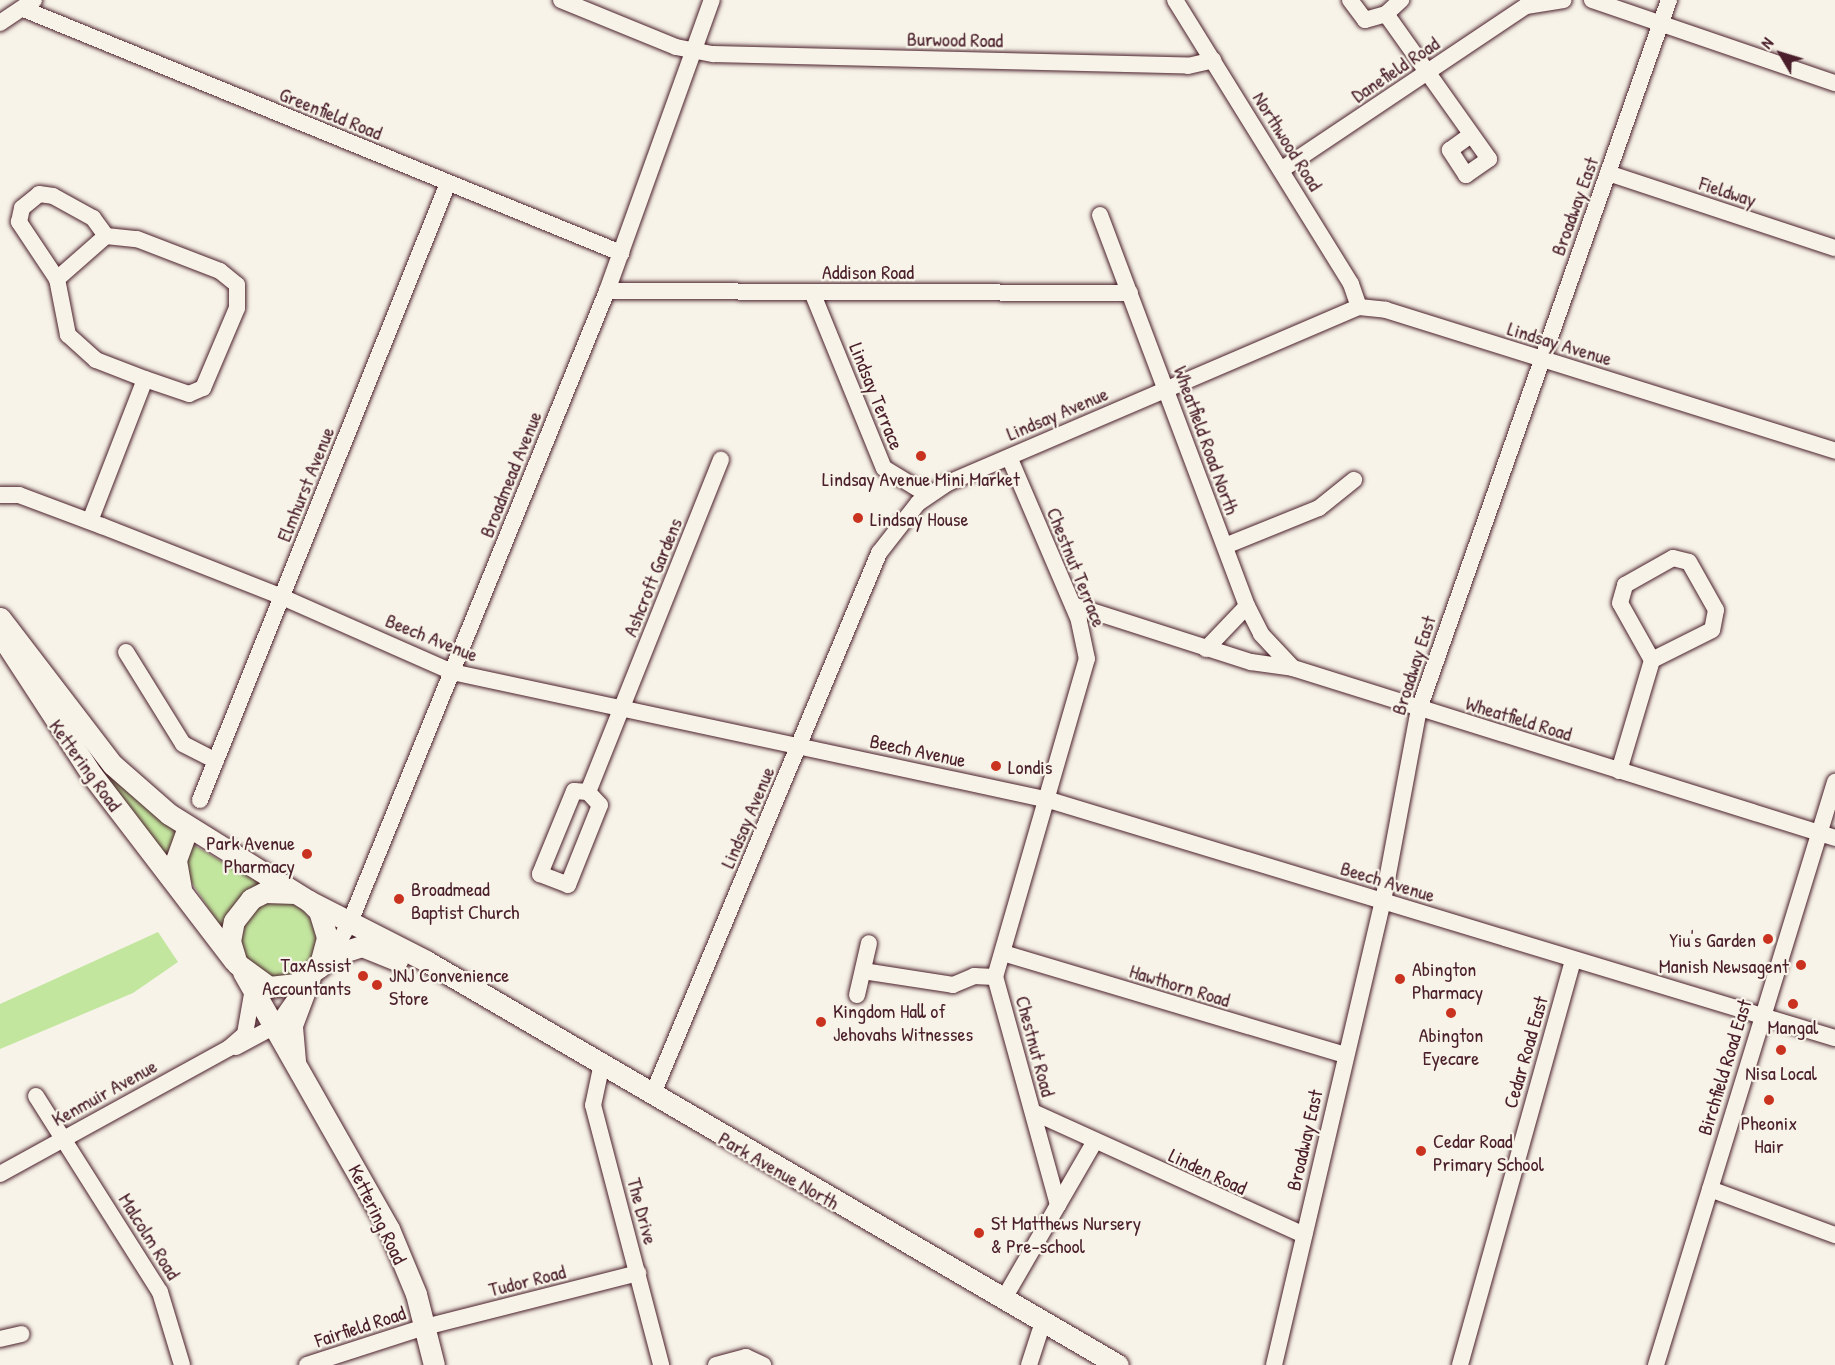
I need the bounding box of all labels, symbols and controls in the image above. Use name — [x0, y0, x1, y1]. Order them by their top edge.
north arrow — [1751, 24, 1811, 84]
street label: Burwood Road — [907, 26, 1003, 52]
street label: Danefield Road — [1347, 31, 1443, 107]
text: N — [1756, 33, 1778, 53]
street label: Greenfield Road — [276, 82, 386, 144]
street label: Northwood Road — [1248, 87, 1328, 195]
street label: Broadway East — [1545, 154, 1603, 258]
street label: Fieldway — [1696, 171, 1760, 211]
street label: Addison Road — [822, 259, 914, 283]
street label: Lindsay Avenue — [1505, 316, 1615, 370]
street label: Lindsay Terrace — [845, 339, 909, 453]
street label: Wheatfield Road North — [1169, 363, 1245, 517]
street label: Lindsay Avenue — [1003, 381, 1111, 445]
street label: Broadmead Avenue — [474, 407, 546, 541]
street label: Elmhurst Avenue — [271, 423, 339, 545]
marker: Lindsay Avenue Mini Market — [914, 449, 928, 463]
place label: Lindsay Avenue Mini Market — [822, 466, 1020, 490]
street label: Chestnut Terrace — [1042, 504, 1112, 630]
place label: Lindsay House — [870, 506, 968, 530]
marker: Lindsay House — [851, 511, 865, 525]
street label: Ashcroft Gardens — [617, 514, 687, 640]
street label: Beech Avenue — [382, 608, 482, 666]
street label: Broadway East — [1386, 612, 1440, 718]
street label: Wheatfield Road — [1463, 690, 1575, 746]
street label: Kettering Road — [45, 714, 127, 816]
street label: Beech Avenue — [868, 728, 968, 772]
place label: Londis — [1008, 754, 1053, 778]
marker: Londis — [989, 759, 1003, 773]
street label: Lindsay Avenue — [715, 763, 779, 871]
place label: Park Avenue Pharmacy — [206, 831, 295, 878]
marker: Park Avenue Pharmacy — [300, 847, 314, 861]
street label: Beech Avenue — [1338, 855, 1438, 907]
place label: Broadmead Baptist Church — [411, 876, 519, 923]
marker: Broadmead Baptist Church — [392, 892, 406, 906]
place label: Yiu's Garden — [1669, 927, 1756, 951]
marker: Yiu's Garden — [1761, 932, 1775, 946]
place label: TaxAssist Accountants — [262, 952, 351, 999]
place label: Manish Newsagent — [1659, 953, 1789, 977]
place label: Abington Pharmacy — [1412, 956, 1483, 1003]
street label: Hawthorn Road — [1127, 958, 1233, 1012]
marker: Manish Newsagent — [1794, 958, 1808, 972]
place label: JNJ Convenience Store — [389, 962, 509, 1009]
marker: TaxAssist Accountants — [356, 969, 370, 983]
marker: Abington Pharmacy — [1393, 972, 1407, 986]
marker: JNJ Convenience Store — [370, 978, 384, 992]
street label: Chestnut Road — [1011, 993, 1061, 1099]
street label: Cedar Road East — [1498, 993, 1552, 1111]
street label: Birchfield Road East — [1692, 996, 1756, 1138]
marker: Mangal — [1786, 997, 1800, 1011]
place label: Kingdom Hall of Jehovahs Witnesses — [833, 999, 973, 1046]
marker: Abington Eyecare — [1444, 1006, 1458, 1020]
place label: Mangal — [1768, 1014, 1818, 1038]
marker: Kingdom Hall of Jehovahs Witnesses — [814, 1015, 828, 1029]
place label: Abington Eyecare — [1419, 1022, 1483, 1069]
marker: Nisa Local — [1774, 1043, 1788, 1057]
street label: Kenmuir Avenue — [47, 1053, 161, 1131]
place label: Nisa Local — [1745, 1060, 1817, 1084]
street label: Broadway East — [1281, 1087, 1327, 1193]
marker: Pheonix Hair — [1762, 1093, 1776, 1107]
place label: Pheonix Hair — [1741, 1110, 1797, 1157]
street label: Park Avenue North — [715, 1126, 843, 1214]
place label: Cedar Road Primary School — [1433, 1128, 1544, 1175]
street label: Linden Road — [1165, 1143, 1251, 1199]
marker: Cedar Road Primary School — [1414, 1144, 1428, 1158]
street label: Kettering Road — [344, 1160, 412, 1268]
street label: The Drive — [623, 1175, 663, 1247]
street label: Malcolm Road — [114, 1188, 186, 1284]
place label: St Matthews Nursery & Pre-school — [991, 1210, 1141, 1257]
marker: St Matthews Nursery & Pre-school — [972, 1226, 986, 1240]
street label: Tudor Road — [486, 1259, 568, 1301]
street label: Fairfield Road — [312, 1300, 408, 1352]

